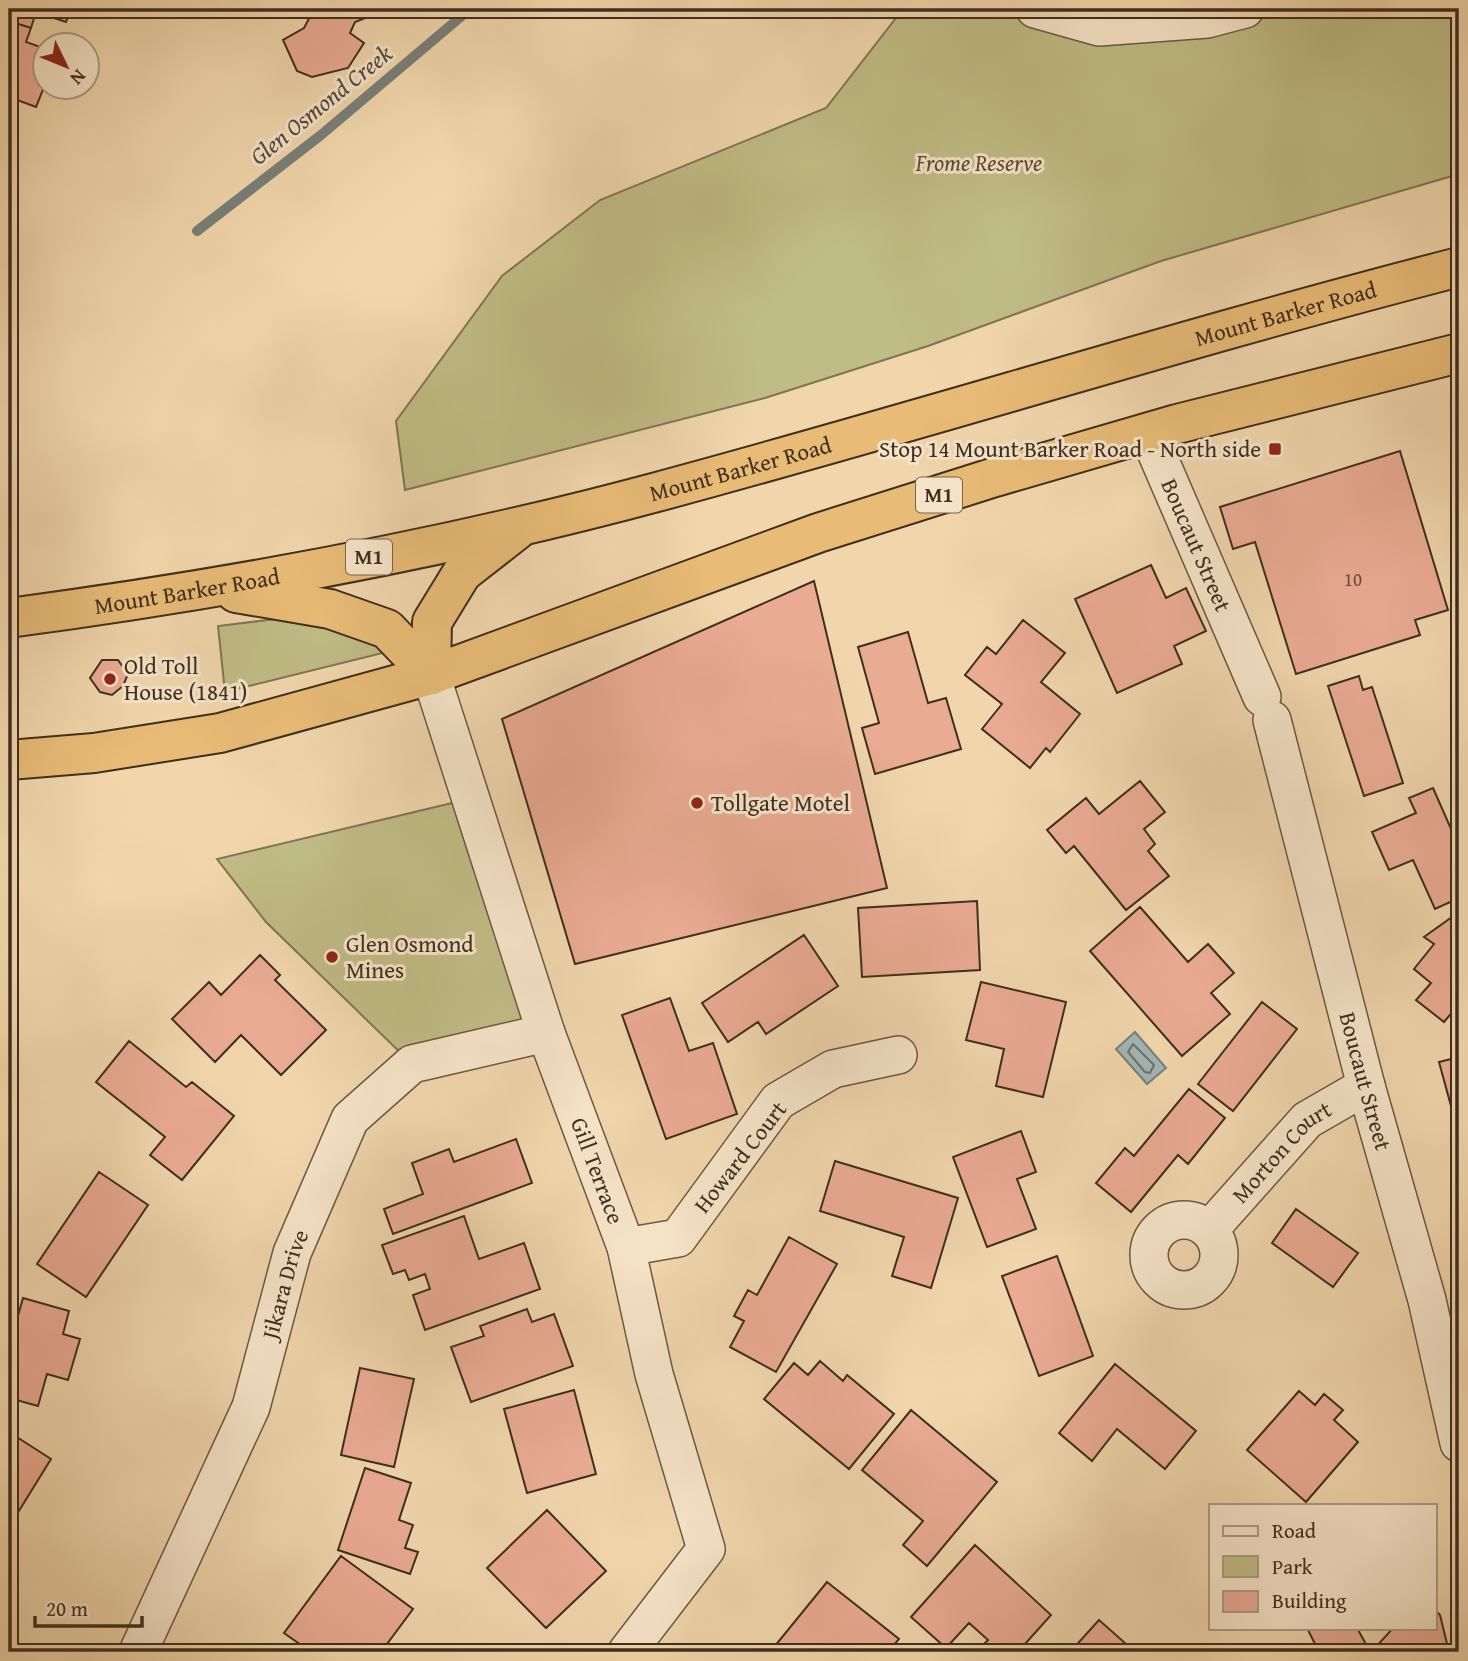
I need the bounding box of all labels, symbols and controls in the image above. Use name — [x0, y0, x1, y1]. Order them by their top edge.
north arrow — [32, 32, 102, 102]
water label: Glen Osmond Creek — [242, 36, 399, 173]
text: N — [64, 63, 93, 92]
park label: Frome Reserve — [915, 146, 1042, 179]
street label: Mount Barker Road — [1191, 272, 1381, 354]
street label: Mount Barker Road — [646, 427, 836, 509]
place label: Stop 14 Mount Barker Road - North side — [879, 432, 1261, 465]
marker: Stop 14 Mount Barker Road - North side — [1267, 441, 1283, 457]
street label: Boucaut Street — [1153, 473, 1240, 617]
road number: M1 — [916, 477, 962, 512]
road number: M1 — [346, 540, 392, 574]
street label: Mount Barker Road — [92, 559, 283, 622]
house number: 10 — [1344, 565, 1362, 593]
place label: Old Toll House (1841) — [124, 649, 248, 708]
marker: Old Toll House (1841) — [102, 671, 118, 687]
place label: Tollgate Motel — [711, 786, 850, 819]
marker: Tollgate Motel — [689, 795, 705, 811]
place label: Glen Osmond Mines — [346, 927, 474, 986]
marker: Glen Osmond Mines — [324, 949, 340, 965]
street label: Boucaut Street — [1332, 1008, 1401, 1154]
street label: Morton Court — [1223, 1092, 1337, 1210]
street label: Howard Court — [685, 1094, 794, 1220]
street label: Gill Terrace — [563, 1113, 633, 1228]
street label: Jikara Drive — [252, 1224, 316, 1346]
legend — [1209, 1504, 1436, 1630]
text: Road — [1272, 1515, 1317, 1546]
text: Park — [1272, 1551, 1313, 1582]
scale bar — [35, 1584, 142, 1628]
text: Building — [1272, 1585, 1347, 1616]
text: 20 m — [46, 1593, 88, 1624]

